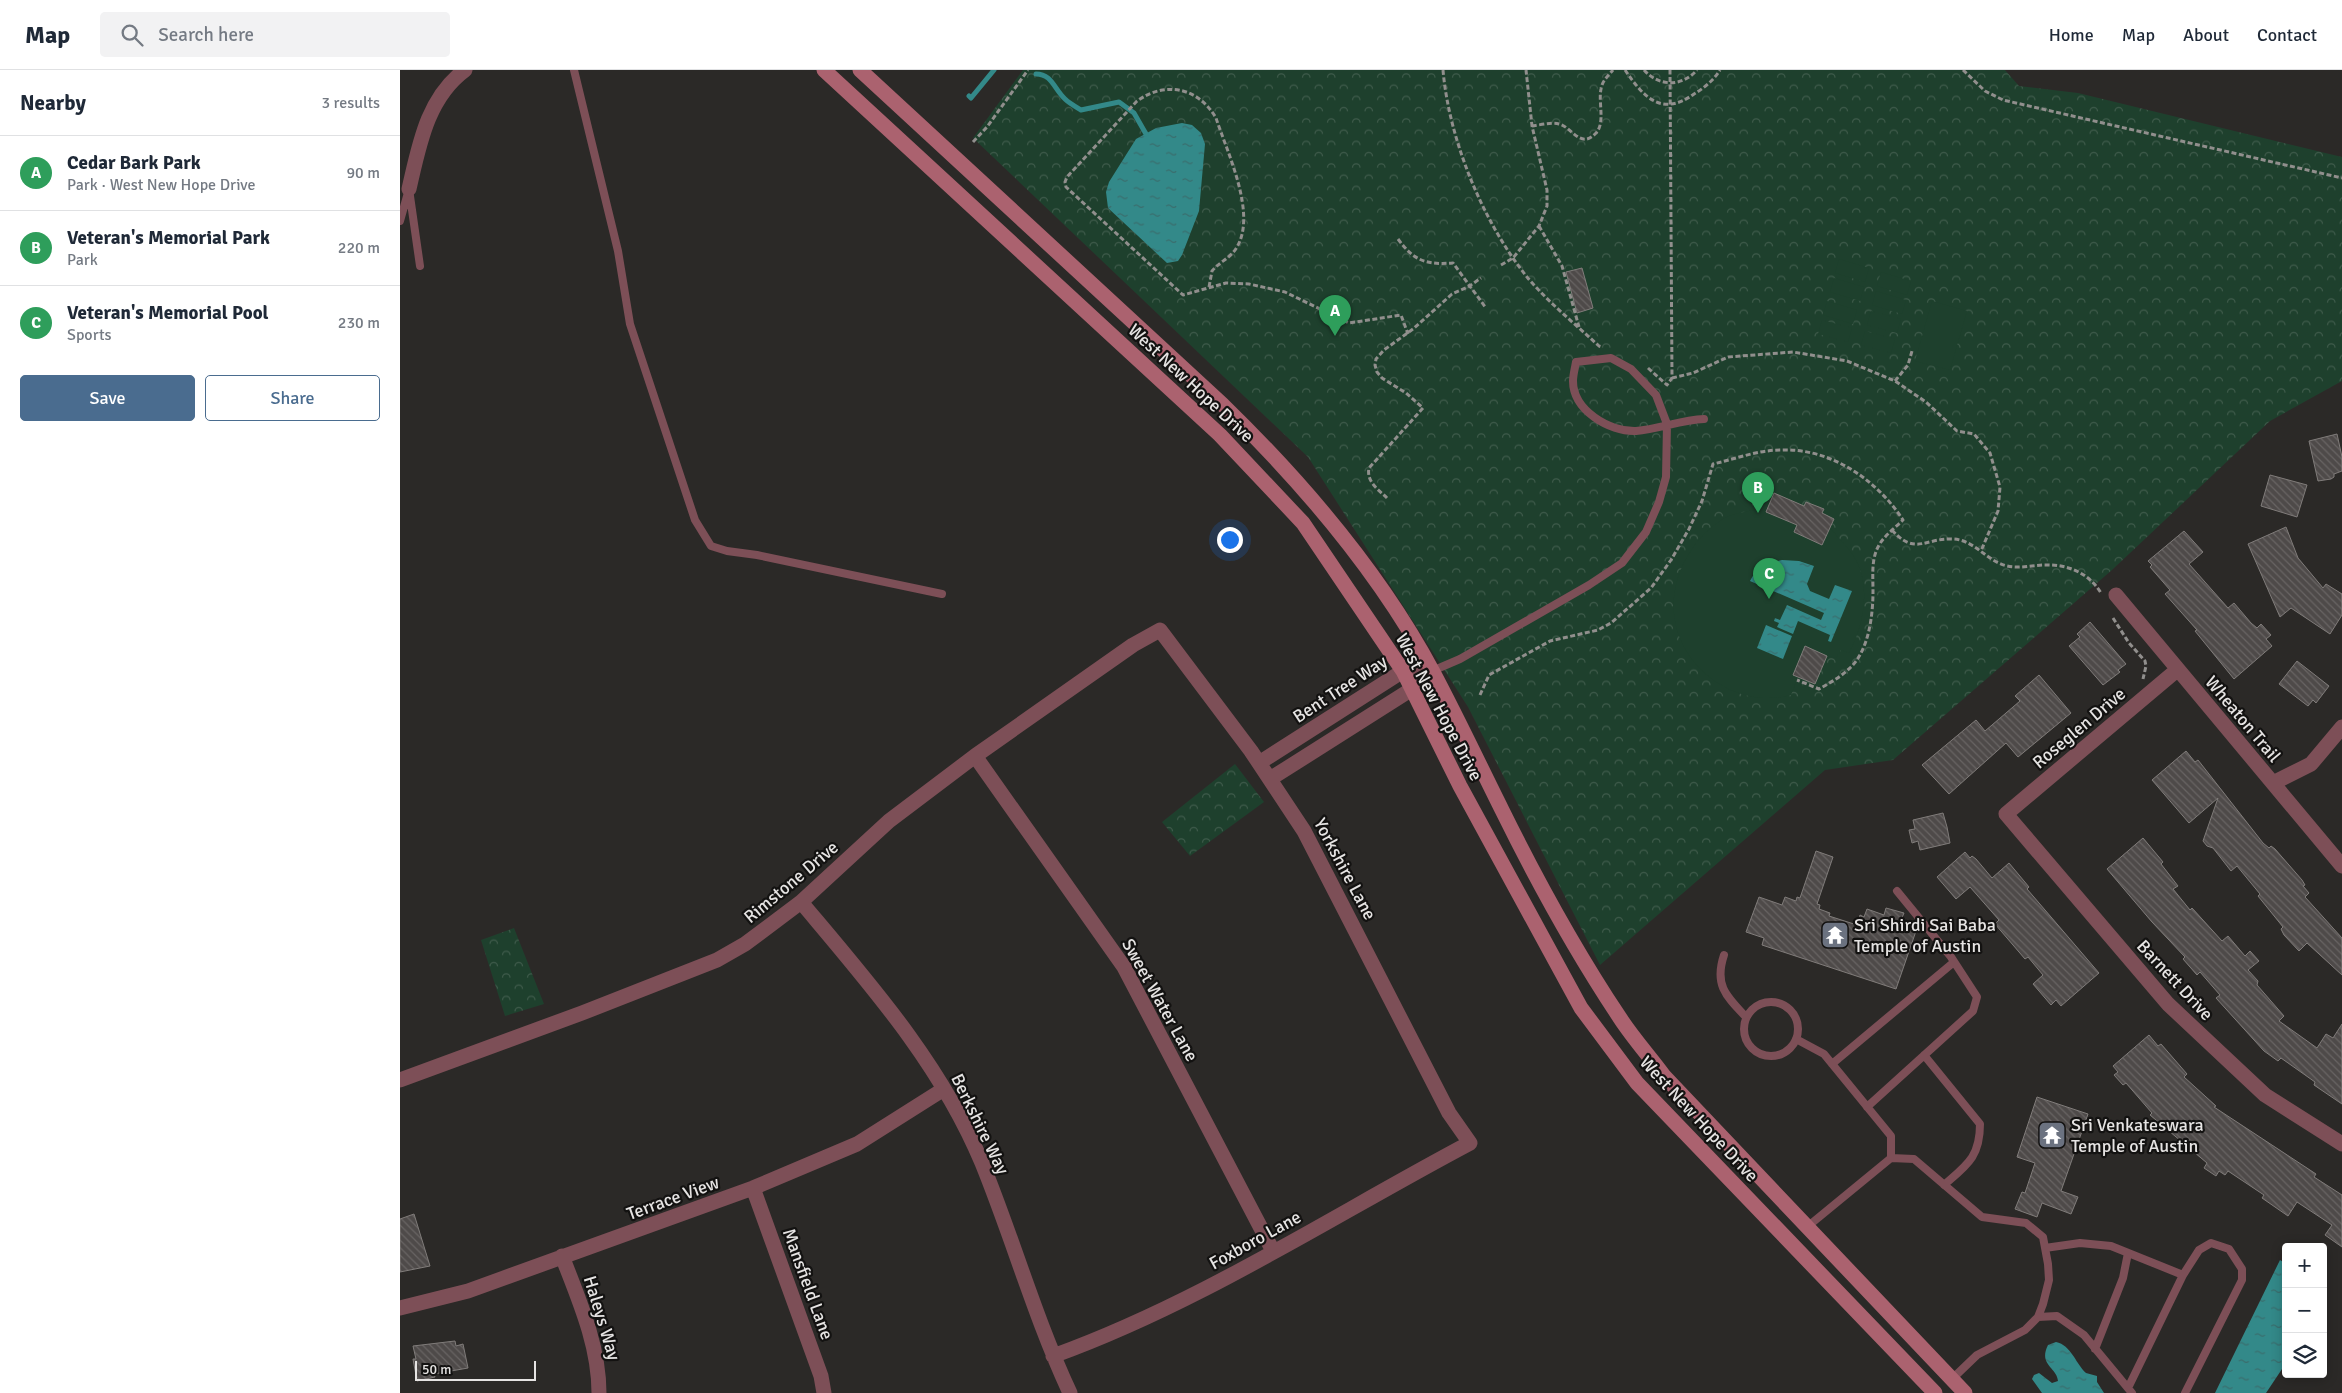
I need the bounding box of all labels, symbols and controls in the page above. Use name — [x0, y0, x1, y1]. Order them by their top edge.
search box — [100, 12, 450, 57]
text: Map — [25, 20, 70, 50]
icon: search — [118, 21, 146, 49]
text: Search here — [158, 23, 254, 47]
text: Home — [2049, 24, 2094, 46]
text: Map — [2122, 24, 2155, 46]
text: About — [2183, 24, 2229, 46]
text: Contact — [2257, 24, 2317, 46]
text: Nearby — [20, 90, 86, 116]
text: 3 results — [321, 93, 380, 113]
text: Cedar Bark Park — [67, 151, 201, 175]
text: A — [31, 163, 41, 183]
text: 90 m — [346, 163, 380, 183]
text: Park · West New Hope Drive — [67, 175, 255, 195]
text: Veteran's Memorial Park — [67, 226, 270, 250]
text: B — [31, 238, 41, 258]
text: 220 m — [338, 238, 380, 258]
text: Park — [67, 250, 98, 270]
pin: A — [1319, 295, 1351, 336]
text: Veteran's Memorial Pool — [67, 301, 269, 325]
text: C — [31, 313, 41, 333]
text: 230 m — [338, 313, 380, 333]
street label: West New Hope Drive — [1124, 319, 1258, 447]
text: Sports — [67, 325, 112, 345]
button: Save — [20, 375, 195, 421]
button: Share — [205, 375, 380, 421]
pin: B — [1742, 472, 1774, 513]
your location — [1217, 527, 1243, 553]
pin: C — [1753, 558, 1785, 599]
street label: West New Hope Drive — [1391, 629, 1487, 785]
street label: Bent Tree Way — [1289, 650, 1392, 728]
street label: Wheaton Trail — [2200, 671, 2286, 767]
street label: Roseglen Drive — [2028, 683, 2130, 773]
street label: Yorkshire Lane — [1309, 814, 1381, 924]
street label: Rimstone Drive — [739, 836, 843, 928]
place label: Sri Shirdi Sai Baba Temple of Austin — [1854, 914, 1996, 957]
temple icon: Sri Shirdi Sai Baba Temple of Austin — [1820, 920, 1850, 950]
street label: Sweet Water Lane — [1117, 935, 1203, 1065]
street label: Barnett Drive — [2132, 935, 2218, 1025]
street label: West New Hope Drive — [1635, 1052, 1763, 1186]
street label: Berkshire Way — [946, 1070, 1014, 1178]
place label: Sri Venkateswara Temple of Austin — [2071, 1114, 2204, 1157]
temple icon: Sri Venkateswara Temple of Austin — [2037, 1120, 2067, 1150]
street label: Terrace View — [624, 1171, 722, 1225]
street label: Foxboro Lane — [1205, 1206, 1305, 1274]
street label: Mansfield Lane — [778, 1225, 838, 1343]
map controls — [2282, 1243, 2327, 1378]
button: + — [2282, 1243, 2327, 1288]
street label: Haleys Way — [579, 1273, 625, 1364]
button: − — [2282, 1288, 2327, 1333]
button: layers — [2282, 1333, 2327, 1378]
scale bar — [415, 1358, 536, 1381]
text: 50 m — [422, 1361, 451, 1378]

